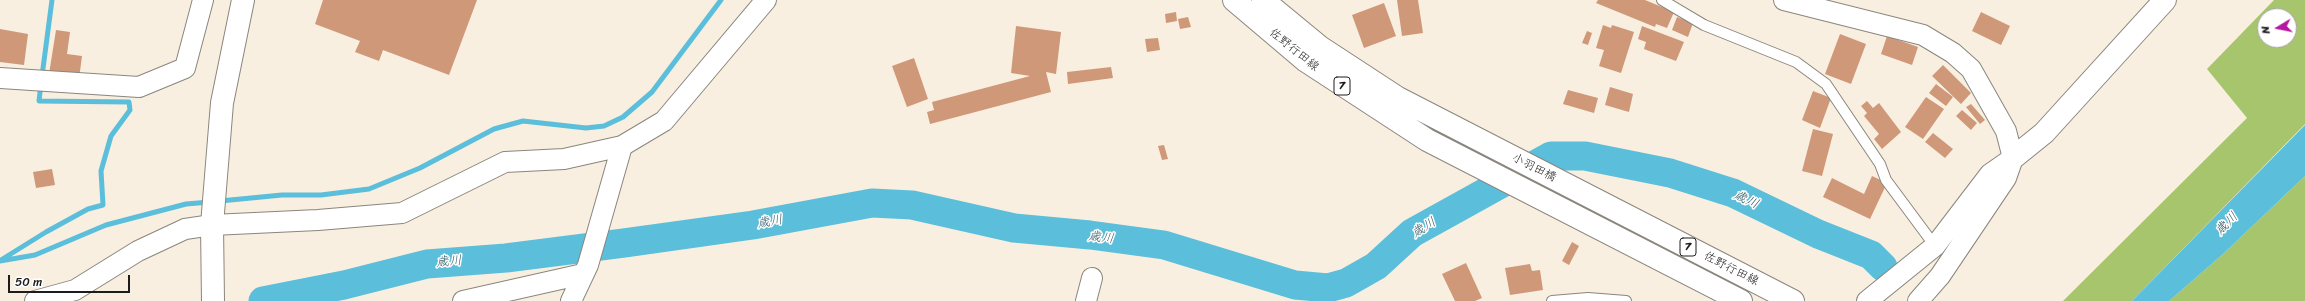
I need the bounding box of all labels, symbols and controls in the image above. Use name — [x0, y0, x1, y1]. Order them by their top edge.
north arrow — [2257, 8, 2297, 48]
text: N — [2256, 25, 2276, 35]
street label: 佐野行田線 — [1266, 26, 1322, 74]
road number: 7 — [1334, 77, 1350, 95]
street label: 小羽田橋 — [1509, 151, 1559, 185]
water label: 歳川 — [1731, 187, 1761, 213]
water label: 歳川 — [2212, 209, 2242, 239]
water label: 歳川 — [756, 212, 784, 232]
water label: 歳川 — [1409, 214, 1439, 242]
water label: 歳川 — [1087, 229, 1115, 247]
road number: 7 — [1680, 238, 1696, 256]
street label: 佐野行田線 — [1701, 249, 1761, 289]
water label: 歳川 — [435, 253, 463, 271]
scale bar — [10, 267, 132, 293]
text: 50 m — [15, 271, 42, 293]

